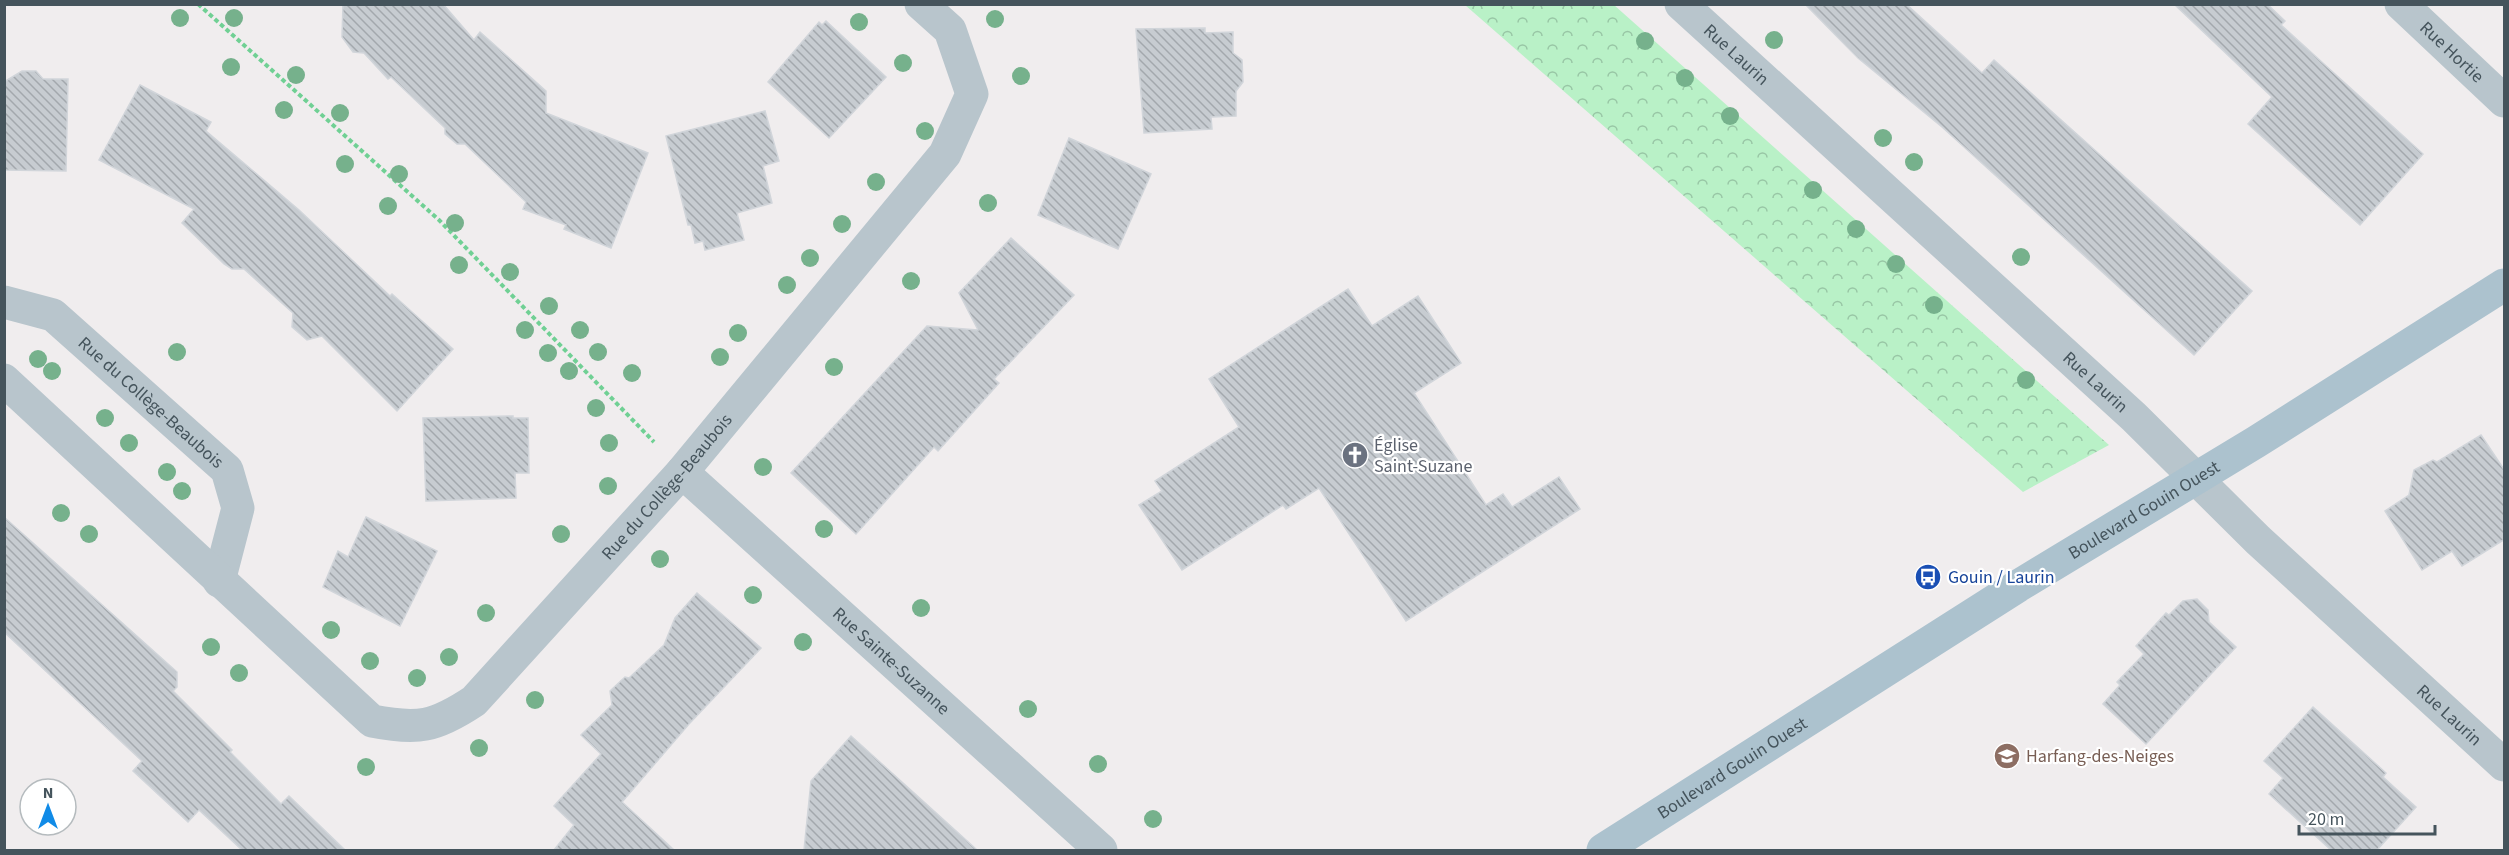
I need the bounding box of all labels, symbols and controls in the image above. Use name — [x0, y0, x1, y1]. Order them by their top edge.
street label: Rue Hortie — [2414, 16, 2490, 88]
street label: Rue Laurin — [1698, 18, 1775, 91]
street label: Rue du Collège-Beaubois — [73, 331, 229, 474]
street label: Rue Laurin — [2057, 346, 2134, 418]
street label: Rue du Collège-Beaubois — [596, 408, 738, 565]
place label: Église Saint-Suzane — [1374, 433, 1472, 479]
church icon: Église Saint-Suzane — [1340, 440, 1370, 470]
street label: Boulevard Gouin Ouest — [2063, 454, 2224, 565]
bus stop icon: Gouin / Laurin — [1913, 562, 1943, 592]
place label: Gouin / Laurin — [1948, 565, 2055, 590]
street label: Rue Sainte-Suzanne — [827, 601, 956, 721]
street label: Rue Laurin — [2411, 679, 2488, 752]
street label: Boulevard Gouin Ouest — [1652, 711, 1812, 825]
school or university icon: Harfang-des-Neiges — [1992, 741, 2022, 771]
place label: Harfang-des-Neiges — [2026, 744, 2174, 769]
north arrow — [18, 777, 78, 837]
text: N — [43, 782, 53, 804]
scale bar — [2299, 798, 2436, 836]
text: 20 m — [2308, 807, 2344, 832]

